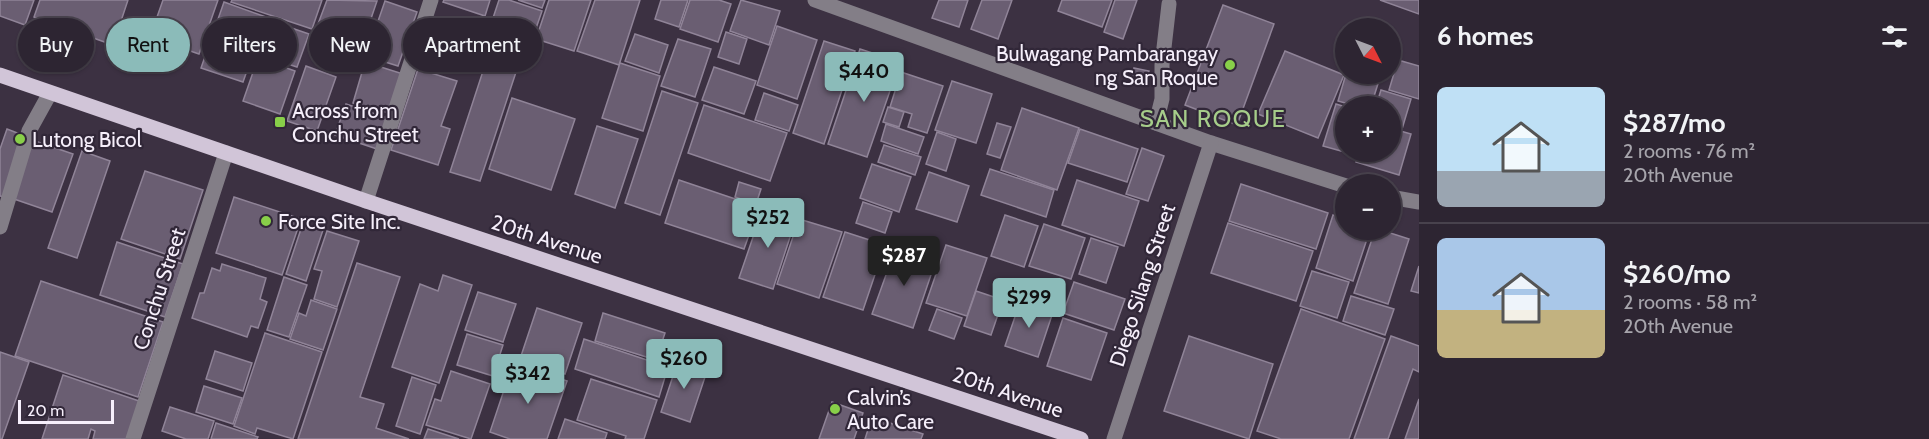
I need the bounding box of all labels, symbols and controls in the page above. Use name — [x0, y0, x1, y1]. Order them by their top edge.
chip: Buy — [18, 18, 94, 72]
chip: Rent — [106, 18, 190, 72]
chip: Filters — [202, 18, 297, 72]
chip: New — [309, 18, 391, 72]
chip: Apartment — [403, 18, 542, 72]
north arrow — [1335, 18, 1401, 84]
map controls — [1335, 18, 1401, 240]
text: 6 homes — [1437, 20, 1534, 52]
icon: filters — [1878, 20, 1911, 53]
place label: Bulwagang Pambarangay ng San Roque — [996, 41, 1218, 90]
pin: $440 — [828, 52, 900, 103]
marker: Bulwagang Pambarangay ng San Roque — [1223, 58, 1237, 72]
text: $440 — [839, 59, 889, 83]
button: + — [1335, 96, 1401, 162]
place label: Across from Conchu Street — [292, 98, 419, 147]
district label: SAN ROQUE — [1140, 104, 1286, 133]
text: $287/mo — [1623, 107, 1726, 139]
icon: home — [1485, 111, 1557, 183]
marker: Across from Conchu Street — [273, 115, 287, 129]
place label: Lutong Bicol — [32, 127, 142, 152]
marker: Lutong Bicol — [13, 132, 27, 146]
text: 2 rooms · 76 m² — [1623, 139, 1755, 163]
text: 20th Avenue — [1623, 163, 1733, 187]
button: − — [1335, 174, 1401, 240]
pin: $252 — [732, 198, 804, 249]
street label: Diego Silang Street — [1104, 200, 1180, 370]
text: $252 — [746, 205, 790, 229]
place label: Force Site Inc. — [278, 209, 401, 234]
street label: 20th Avenue — [488, 209, 606, 269]
marker: Force Site Inc. — [259, 214, 273, 228]
street label: Conchu Street — [128, 225, 190, 353]
pin: $287 — [868, 236, 940, 287]
text: $287 — [882, 243, 926, 267]
text: $260/mo — [1623, 258, 1731, 290]
icon: home — [1485, 262, 1557, 334]
pin: $299 — [993, 278, 1065, 329]
text: $299 — [1007, 285, 1051, 309]
text: 2 rooms · 58 m² — [1623, 290, 1757, 314]
text: 20th Avenue — [1623, 314, 1733, 338]
pin: $260 — [648, 339, 720, 390]
text: $260 — [660, 346, 708, 370]
pin: $342 — [492, 354, 564, 405]
text: $342 — [505, 361, 551, 385]
street label: 20th Avenue — [949, 361, 1067, 423]
place label: Calvin’s Auto Care — [847, 385, 934, 434]
scale bar — [18, 397, 114, 424]
text: 20 m — [27, 401, 64, 420]
marker: Calvin’s Auto Care — [828, 402, 842, 416]

